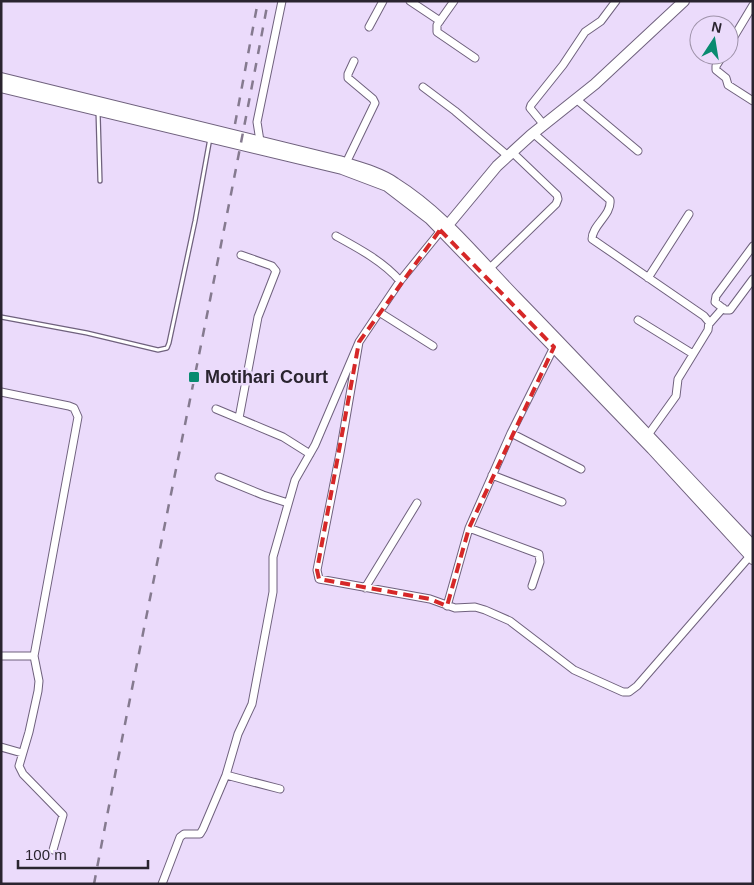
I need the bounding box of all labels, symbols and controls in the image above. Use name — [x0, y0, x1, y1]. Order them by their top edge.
north arrow — [689, 15, 739, 65]
text: N — [710, 18, 723, 36]
place label: Motihari Court — [205, 367, 328, 387]
marker: Motihari Court — [187, 370, 201, 384]
scale bar — [18, 838, 148, 870]
text: 100 m — [25, 846, 67, 863]

